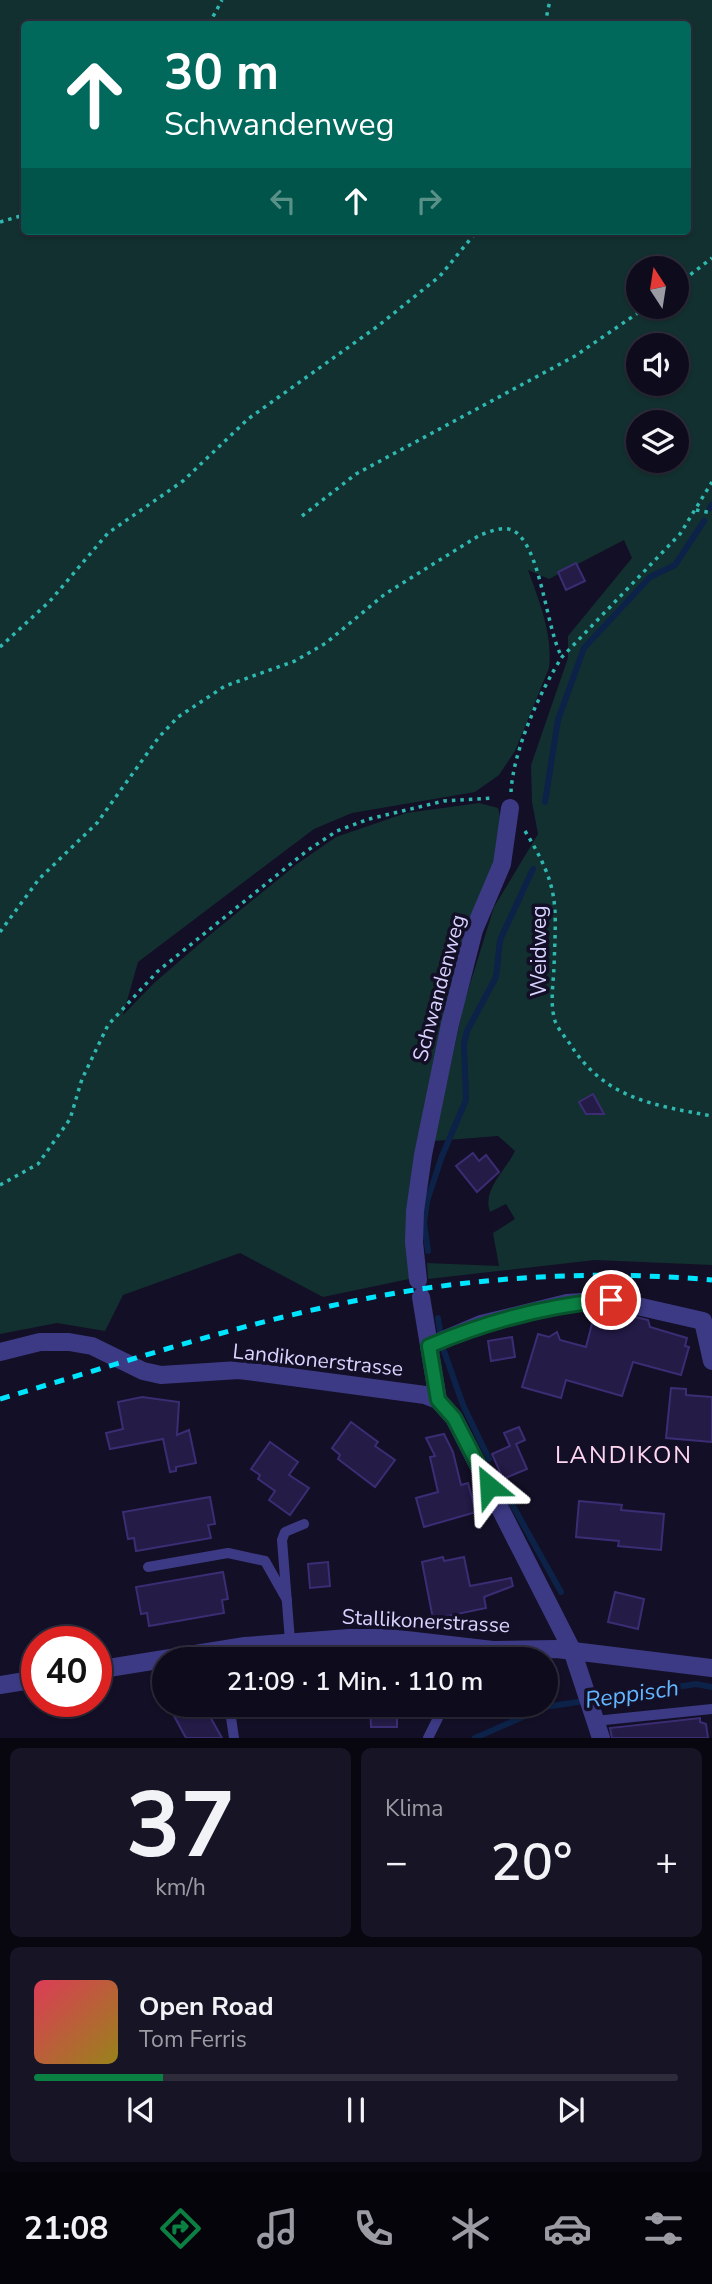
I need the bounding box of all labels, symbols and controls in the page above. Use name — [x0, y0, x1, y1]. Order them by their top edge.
text: 30 m — [164, 39, 279, 106]
icon: ahead — [49, 49, 140, 140]
text: Schwandenweg — [164, 103, 394, 146]
icon: left — [264, 182, 302, 220]
icon: ahead — [337, 182, 375, 220]
icon: right — [410, 182, 448, 220]
north arrow — [626, 256, 690, 318]
map controls — [626, 256, 689, 473]
button: sound — [626, 333, 689, 396]
button: layers — [626, 410, 689, 473]
street label: Weidweg — [525, 905, 553, 997]
street label: Schwandenweg — [406, 911, 472, 1065]
pin — [581, 1270, 641, 1330]
icon: arrive — [592, 1281, 630, 1319]
street label: Landikonerstrasse — [231, 1337, 405, 1383]
district label: LANDIKON — [555, 1439, 693, 1471]
position arrow — [452, 1449, 526, 1523]
street label: Stallikonerstrasse — [341, 1603, 511, 1639]
speed limit sign: 40 — [21, 1626, 112, 1717]
text: 21:09 · 1 Min. · 110 m — [227, 1664, 483, 1699]
water label: Reppisch — [583, 1672, 681, 1716]
text: 37 — [126, 1764, 235, 1888]
text: Klima — [385, 1793, 443, 1824]
text: 20° — [491, 1827, 572, 1898]
text: − — [385, 1837, 408, 1888]
text: + — [655, 1837, 678, 1888]
text: km/h — [155, 1872, 206, 1903]
text: Open Road — [139, 1989, 274, 2024]
text: Tom Ferris — [139, 2024, 247, 2055]
icon: previous — [122, 2091, 160, 2129]
icon: pause — [337, 2091, 375, 2129]
icon: next — [552, 2091, 590, 2129]
icon: directions — [156, 2204, 205, 2253]
icon: music — [253, 2204, 302, 2253]
icon: phone — [349, 2204, 398, 2253]
icon: climate — [446, 2204, 495, 2253]
icon: car — [543, 2204, 592, 2253]
icon: filters — [639, 2204, 688, 2253]
text: 21:08 — [24, 2207, 109, 2250]

